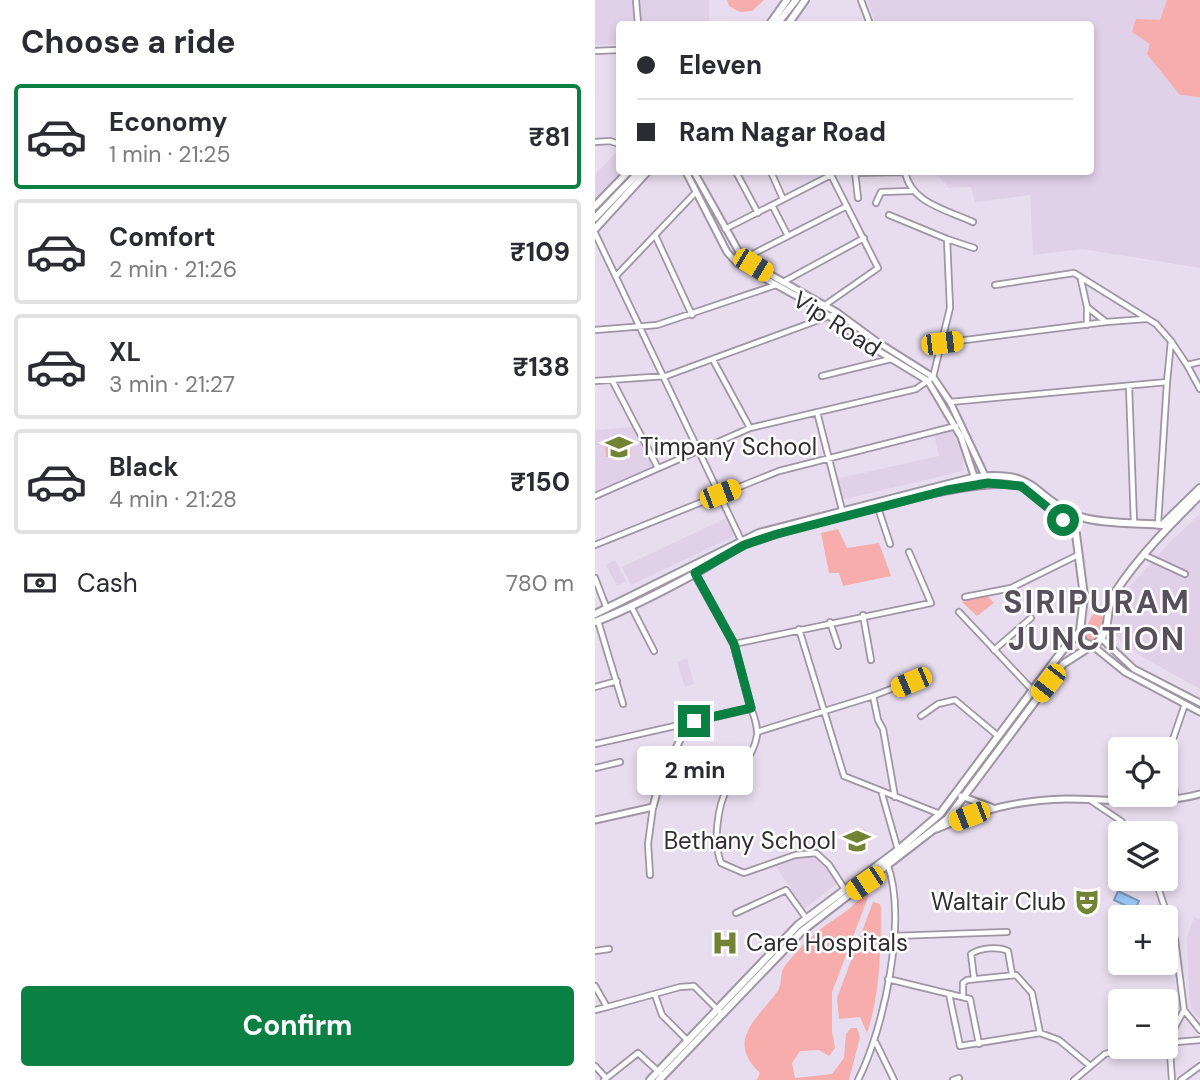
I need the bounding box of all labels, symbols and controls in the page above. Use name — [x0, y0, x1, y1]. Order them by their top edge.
text: Choose a ride — [21, 21, 236, 63]
text: Eleven — [679, 48, 762, 82]
icon: car — [25, 105, 88, 168]
text: Economy — [109, 105, 227, 139]
text: Ram Nagar Road — [679, 115, 886, 149]
text: ₹81 — [529, 120, 570, 154]
text: 1 min · 21:25 — [109, 139, 231, 169]
icon: car — [25, 220, 88, 283]
text: Comfort — [109, 220, 215, 254]
text: ₹109 — [510, 235, 570, 269]
car — [730, 245, 777, 285]
text: 2 min · 21:26 — [109, 254, 237, 284]
street label: Vip Road — [787, 284, 887, 364]
car — [920, 330, 965, 356]
icon: car — [25, 335, 88, 398]
text: XL — [109, 335, 141, 369]
text: ₹138 — [512, 350, 570, 384]
text: 3 min · 21:27 — [109, 369, 235, 399]
place label: Timpany School — [640, 431, 817, 462]
school or university icon: Timpany School — [604, 432, 634, 462]
icon: car — [25, 450, 88, 513]
text: Black — [109, 450, 179, 484]
text: ₹150 — [510, 465, 570, 499]
car — [697, 477, 744, 511]
text: 4 min · 21:28 — [109, 484, 237, 514]
route start — [1047, 504, 1079, 536]
icon: cash — [21, 564, 59, 602]
text: Cash — [77, 566, 138, 600]
text: 780 m — [506, 568, 574, 598]
district label: SIRIPURAM JUNCTION — [1003, 581, 1191, 660]
car — [1027, 660, 1070, 706]
car — [888, 664, 935, 700]
route end — [678, 705, 710, 737]
map controls — [1108, 737, 1178, 1059]
button: locate — [1108, 737, 1178, 807]
callout: 2 min — [636, 746, 752, 794]
text: 2 min — [665, 755, 725, 785]
car — [946, 799, 993, 833]
button: layers — [1108, 821, 1178, 891]
place label: Bethany School — [664, 825, 836, 856]
school or university icon: Bethany School — [842, 826, 872, 856]
car — [842, 863, 889, 903]
place label: Waltair Club — [931, 886, 1066, 917]
theatre icon: Waltair Club — [1072, 887, 1102, 917]
button: + — [1108, 905, 1178, 975]
place label: Care Hospitals — [746, 927, 908, 958]
hospital icon: Care Hospitals — [710, 928, 740, 958]
button: Confirm — [21, 986, 574, 1066]
button: − — [1108, 989, 1178, 1059]

